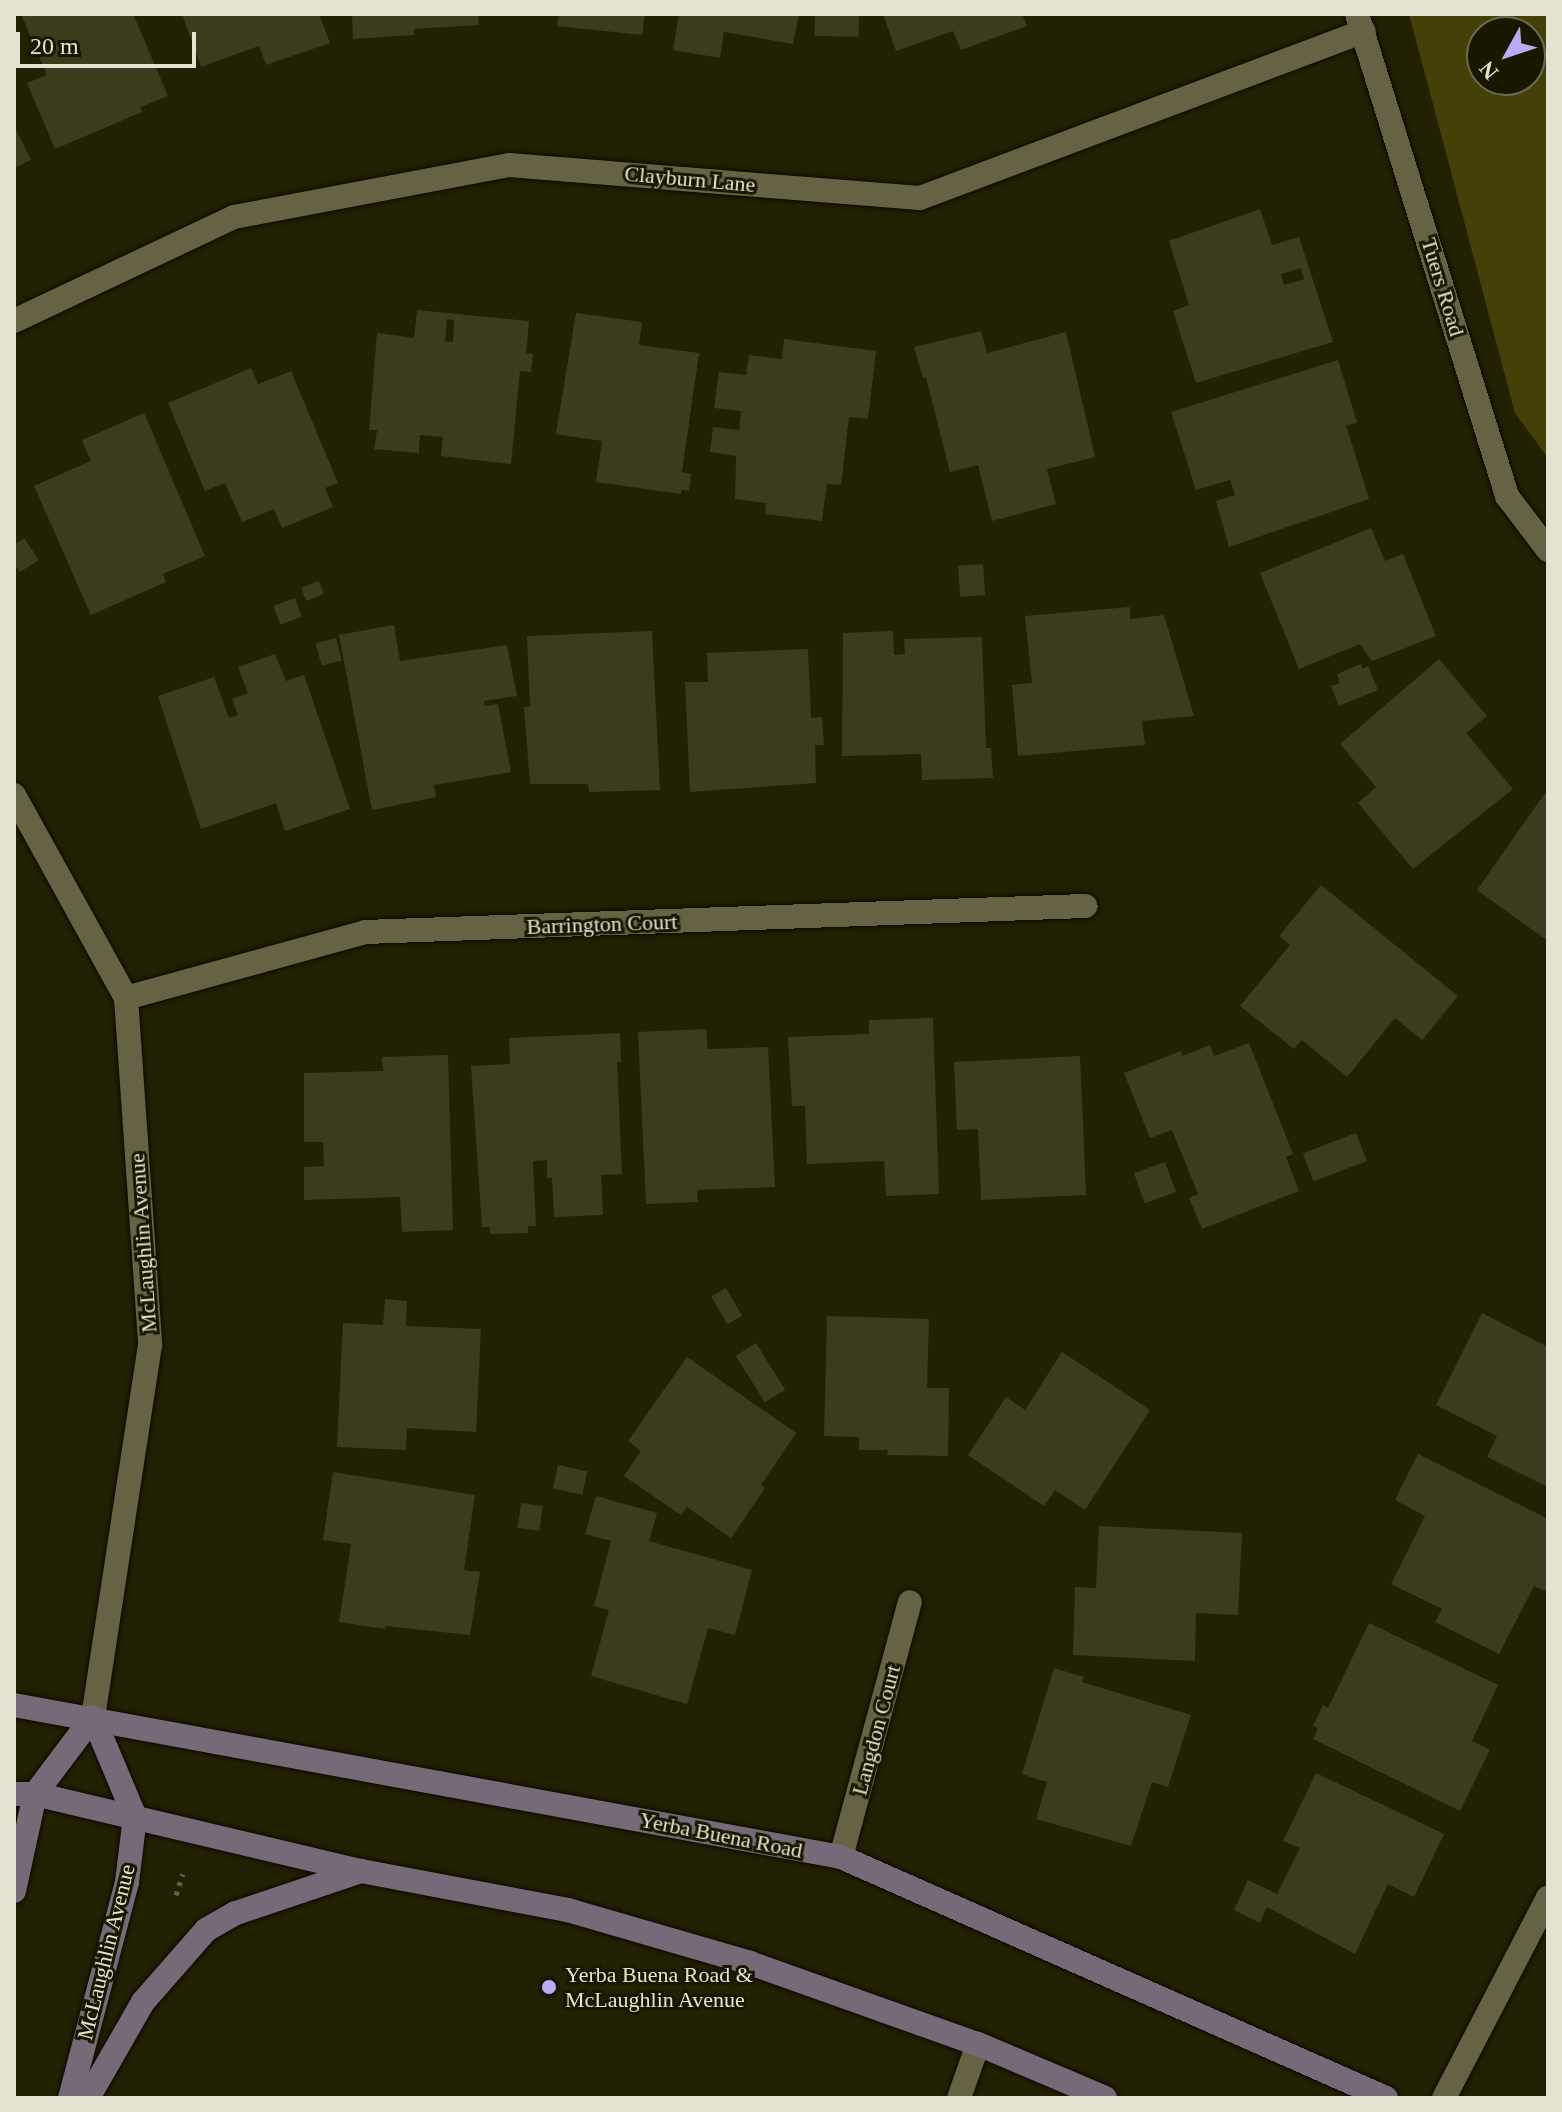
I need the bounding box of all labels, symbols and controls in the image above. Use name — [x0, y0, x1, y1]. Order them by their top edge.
scale bar — [20, 16, 200, 66]
north arrow — [1466, 16, 1546, 96]
text: 20 m — [30, 33, 79, 59]
text: N — [1474, 56, 1503, 85]
street label: Clayburn Lane — [623, 160, 757, 198]
street label: Tuers Road — [1416, 235, 1470, 339]
street label: Barrington Court — [526, 908, 678, 940]
street label: McLaughlin Avenue — [124, 1152, 162, 1334]
street label: Langdon Court — [846, 1662, 906, 1798]
street label: Yerba Buena Road — [637, 1806, 805, 1864]
street label: McLaughlin Avenue — [71, 1861, 141, 2043]
place label: Yerba Buena Road & McLaughlin Avenue — [565, 1961, 753, 2012]
marker: Yerba Buena Road & McLaughlin Avenue — [540, 1978, 558, 1996]

